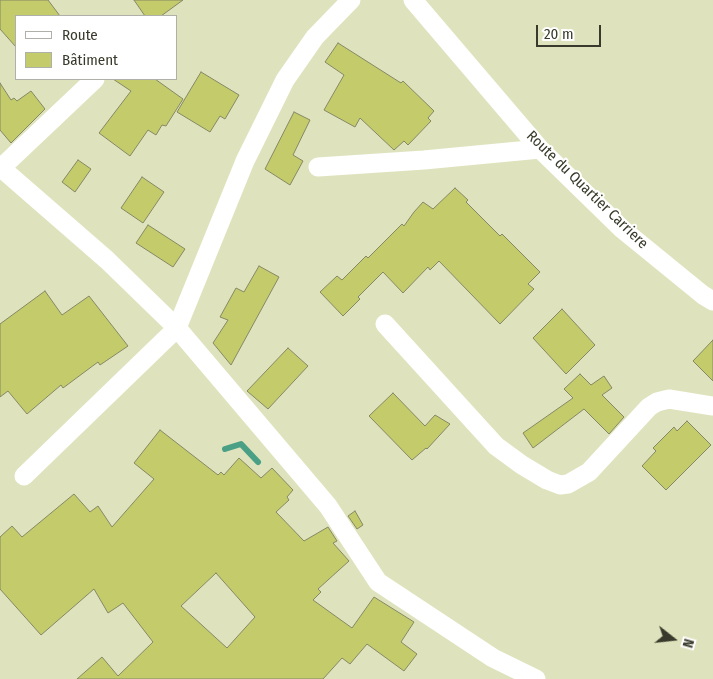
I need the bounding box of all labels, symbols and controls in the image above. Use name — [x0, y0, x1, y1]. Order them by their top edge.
legend — [15, 15, 178, 80]
scale bar — [538, 15, 603, 47]
text: 20 m — [544, 25, 574, 43]
text: Route — [62, 26, 98, 44]
text: Bâtiment — [62, 51, 118, 69]
street label: Route du Quartier Carriere — [522, 127, 652, 253]
north arrow — [648, 614, 698, 664]
text: N — [679, 637, 697, 650]

